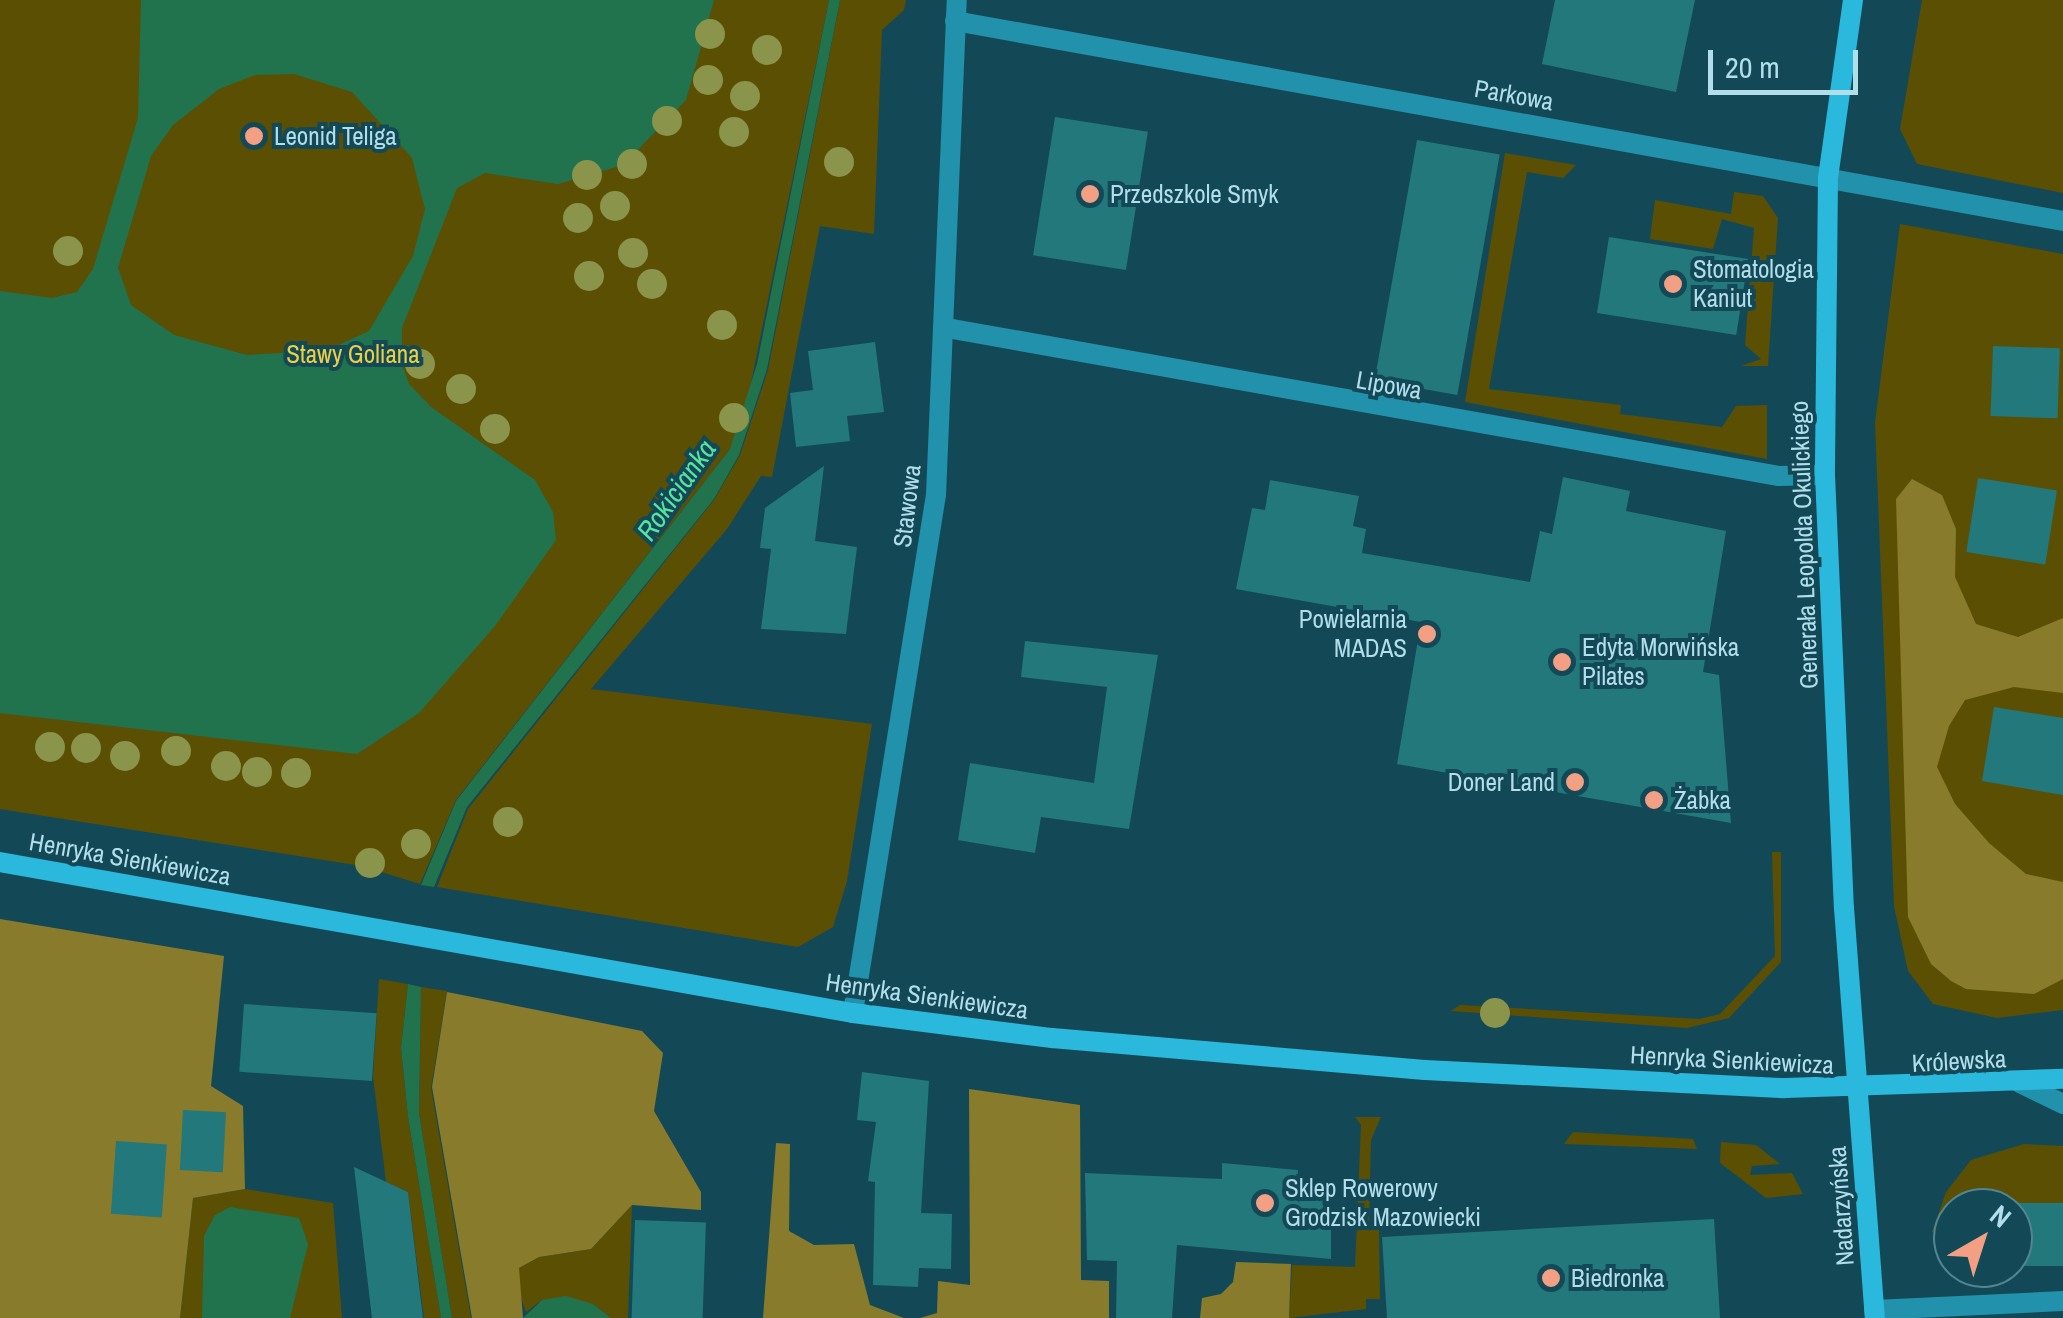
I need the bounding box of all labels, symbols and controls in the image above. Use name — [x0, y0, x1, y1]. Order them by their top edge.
scale bar — [1713, 30, 1863, 92]
text: 20 m — [1725, 47, 1780, 87]
street label: Parkowa — [1472, 73, 1556, 117]
place label: Leonid Teliga — [274, 121, 397, 151]
marker: Leonid Teliga — [243, 125, 265, 147]
place label: Przedszkole Smyk — [1110, 179, 1279, 209]
marker: Przedszkole Smyk — [1079, 183, 1101, 205]
place label: Stomatologia Kaniut — [1693, 255, 1814, 314]
marker: Stomatologia Kaniut — [1662, 273, 1684, 295]
park label: Stawy Goliana — [286, 339, 420, 369]
street label: Lipowa — [1354, 364, 1424, 406]
street label: Generała Leopolda Okulickiego — [1784, 400, 1824, 690]
water label: Rokicianka — [629, 433, 723, 547]
street label: Stawowa — [887, 463, 927, 549]
place label: Powielarnia MADAS — [1299, 605, 1407, 664]
marker: Powielarnia MADAS — [1416, 623, 1438, 645]
place label: Edyta Morwińska Pilates — [1582, 633, 1739, 692]
marker: Edyta Morwińska Pilates — [1551, 651, 1573, 673]
place label: Doner Land — [1448, 767, 1555, 797]
marker: Doner Land — [1564, 771, 1586, 793]
place label: Żabka — [1674, 785, 1731, 815]
marker: Żabka — [1643, 789, 1665, 811]
street label: Henryka Sienkiewicza — [27, 827, 233, 891]
street label: Henryka Sienkiewicza — [824, 967, 1030, 1025]
street label: Henryka Sienkiewicza — [1629, 1040, 1835, 1080]
street label: Królewska — [1911, 1044, 2007, 1078]
street label: Nadarzyńska — [1822, 1145, 1860, 1267]
place label: Sklep Rowerowy Grodzisk Mazowiecki — [1285, 1174, 1481, 1233]
north arrow — [1933, 1188, 2033, 1288]
marker: Sklep Rowerowy Grodzisk Mazowiecki — [1254, 1192, 1276, 1214]
text: N — [1982, 1196, 2019, 1236]
place label: Biedronka — [1571, 1263, 1664, 1293]
marker: Biedronka — [1540, 1267, 1562, 1289]

